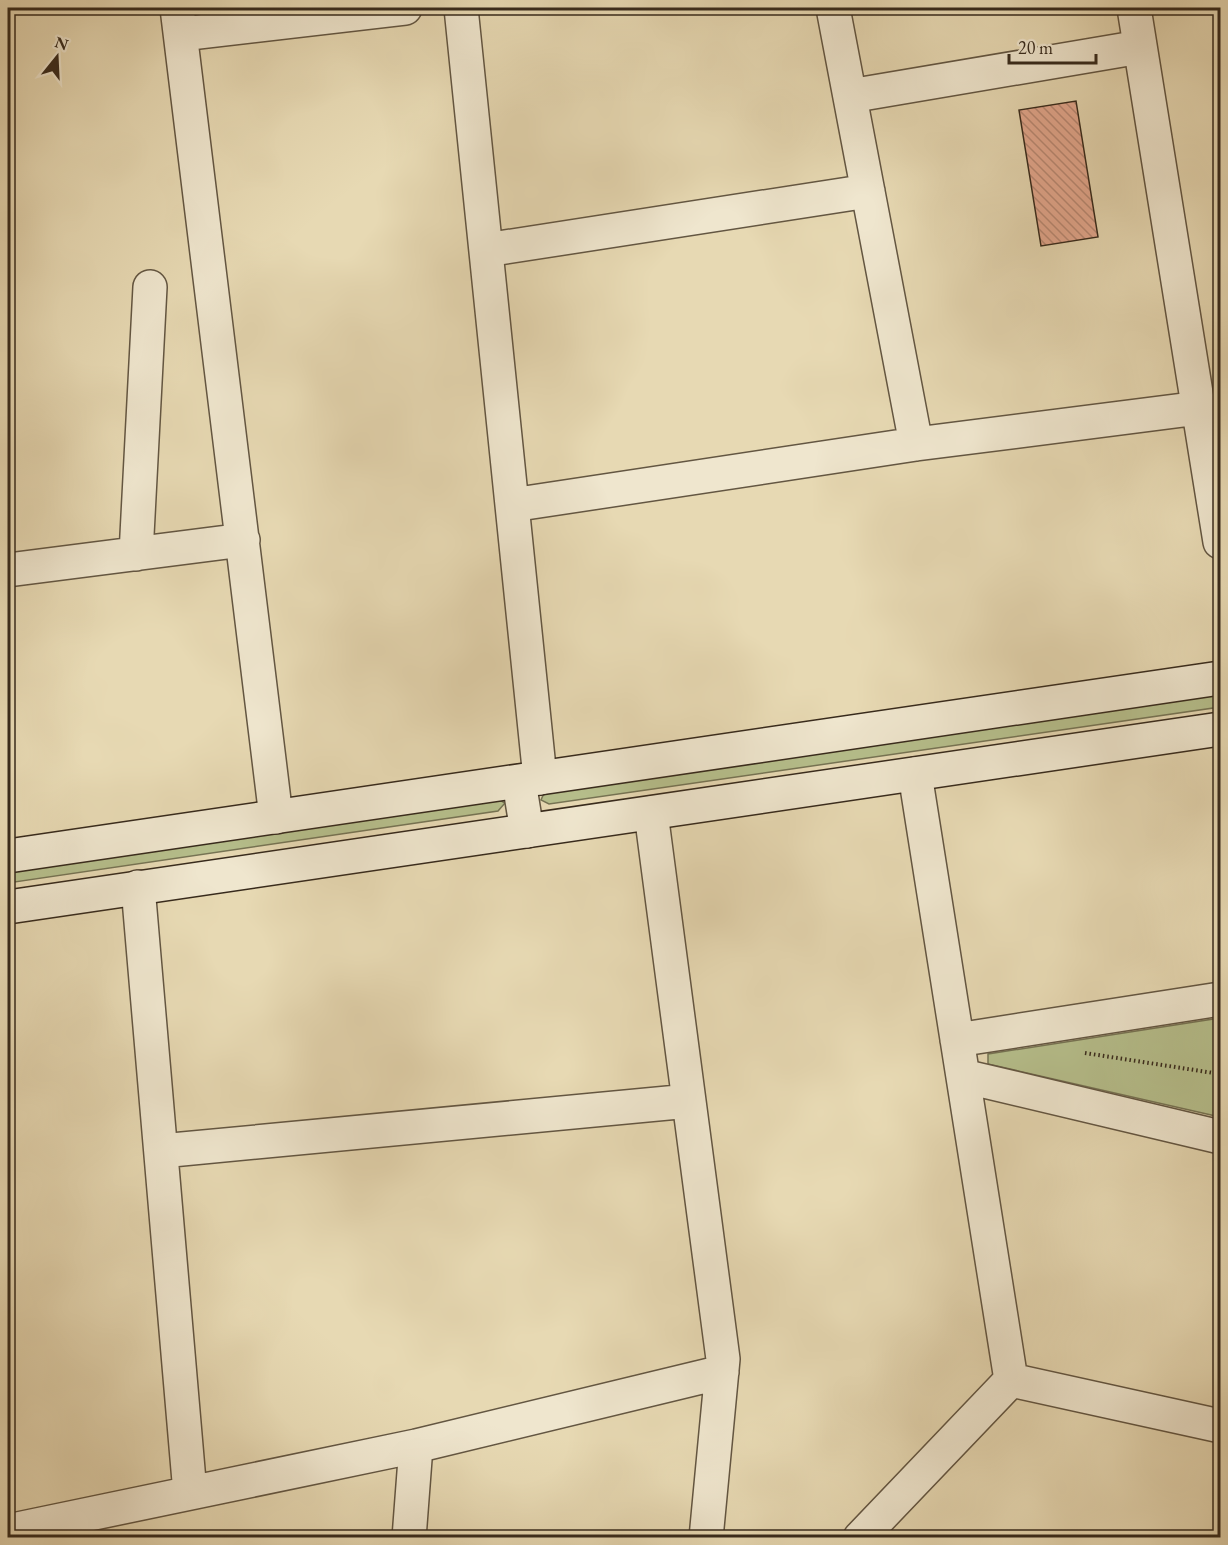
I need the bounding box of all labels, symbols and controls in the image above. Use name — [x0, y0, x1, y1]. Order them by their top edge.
north arrow — [27, 27, 87, 87]
scale bar — [1009, 27, 1096, 65]
text: N — [52, 31, 71, 55]
text: 20 m — [1018, 36, 1053, 59]

